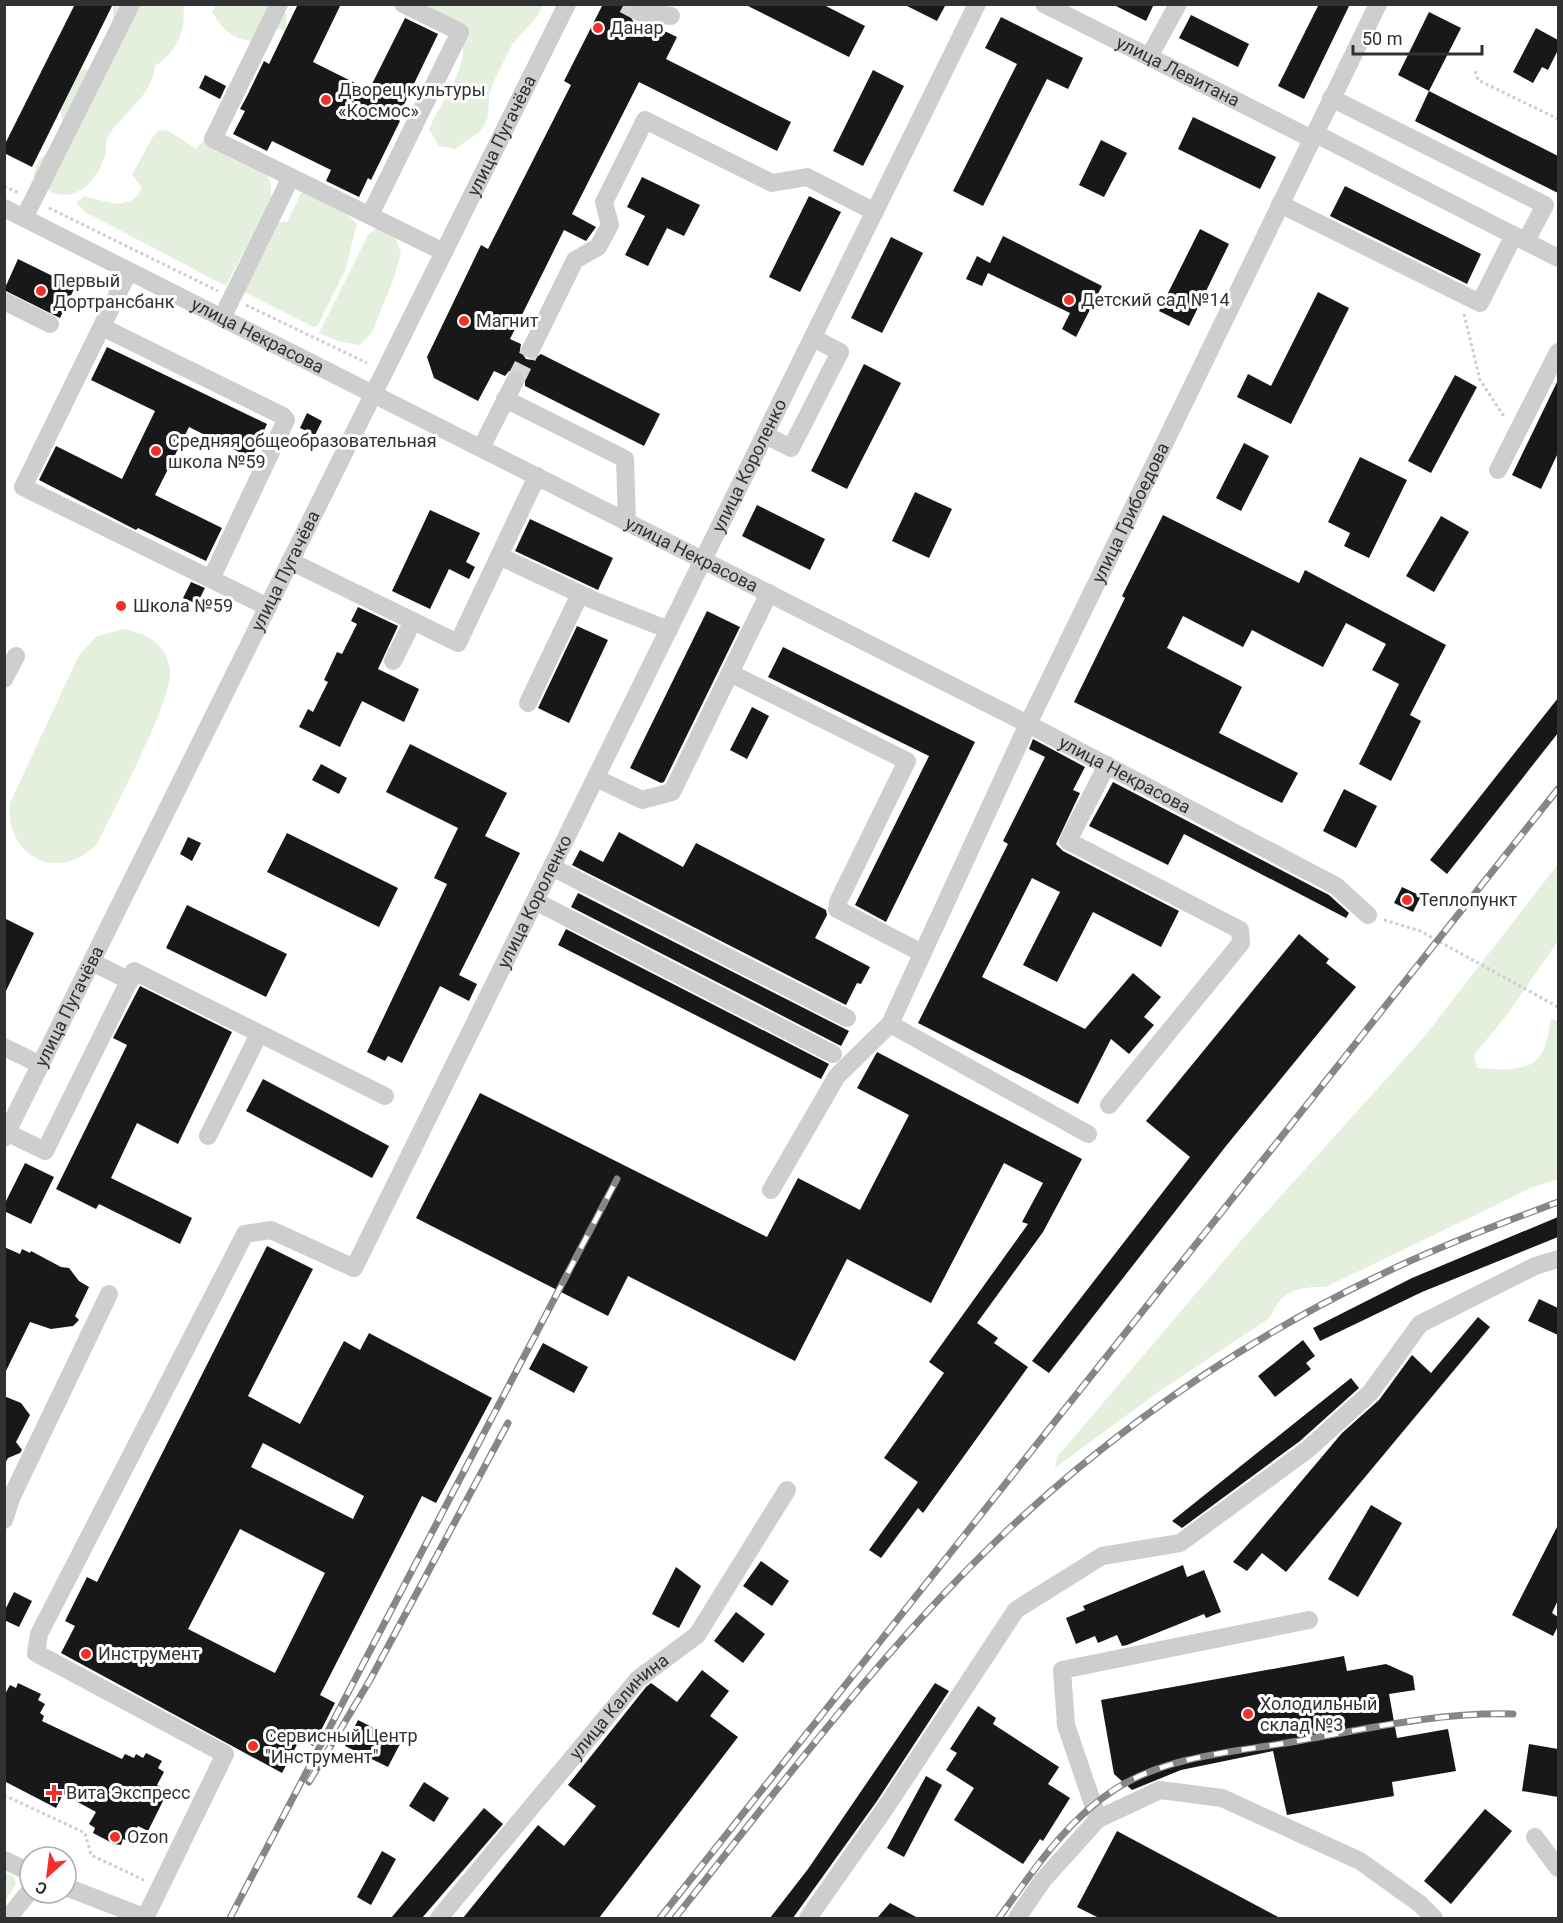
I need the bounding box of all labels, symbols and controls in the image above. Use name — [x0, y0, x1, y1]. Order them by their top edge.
place label: Данар — [610, 17, 664, 38]
scale bar — [1353, 18, 1482, 56]
marker: Данар — [591, 21, 605, 35]
text: 50 m — [1362, 28, 1402, 49]
street label: улица Левитана — [1113, 31, 1243, 111]
street label: улица Пугачёва — [462, 72, 540, 199]
place label: Дворец культуры «Космос» — [338, 79, 486, 121]
marker: Дворец культуры «Космос» — [319, 93, 333, 107]
place label: Первый Дортрансбанк — [53, 270, 175, 312]
marker: Первый Дортрансбанк — [34, 284, 48, 298]
place label: Детский сад №14 — [1081, 289, 1230, 310]
street label: улица Некрасова — [188, 293, 328, 378]
marker: Детский сад №14 — [1062, 293, 1076, 307]
place label: Магнит — [476, 310, 539, 331]
marker: Магнит — [457, 314, 471, 328]
street label: улица Короленко — [707, 395, 791, 536]
place label: Средняя общеобразовательная школа №59 — [168, 430, 437, 472]
street label: улица Грибоедова — [1087, 439, 1173, 586]
marker: Средняя общеобразовательная школа №59 — [149, 444, 163, 458]
street label: улица Пугачёва — [246, 507, 324, 635]
street label: улица Некрасова — [622, 512, 762, 596]
place label: Школа №59 — [133, 595, 233, 616]
marker: Школа №59 — [114, 599, 128, 613]
street label: улица Некрасова — [1056, 731, 1194, 818]
street label: улица Короленко — [492, 831, 576, 971]
place label: Теплопункт — [1419, 889, 1517, 910]
marker: Теплопункт — [1400, 893, 1414, 907]
street label: улица Пугачёва — [30, 942, 108, 1070]
place label: Инструмент — [98, 1643, 200, 1664]
marker: Инструмент — [79, 1647, 93, 1661]
street label: улица Калинина — [565, 1649, 672, 1763]
place label: Холодильный склад №3 — [1260, 1693, 1377, 1735]
marker: Холодильный склад №3 — [1241, 1707, 1255, 1721]
place label: Сервисный Центр "Инструмент" — [265, 1725, 418, 1767]
marker: Сервисный Центр "Инструмент" — [246, 1739, 260, 1753]
place label: Вита Экспресс — [66, 1782, 190, 1803]
marker: Вита Экспресс — [47, 1786, 61, 1800]
place label: Ozon — [127, 1826, 168, 1847]
marker: Ozon — [108, 1830, 122, 1844]
north arrow — [18, 1845, 78, 1905]
text: С — [32, 1877, 50, 1899]

